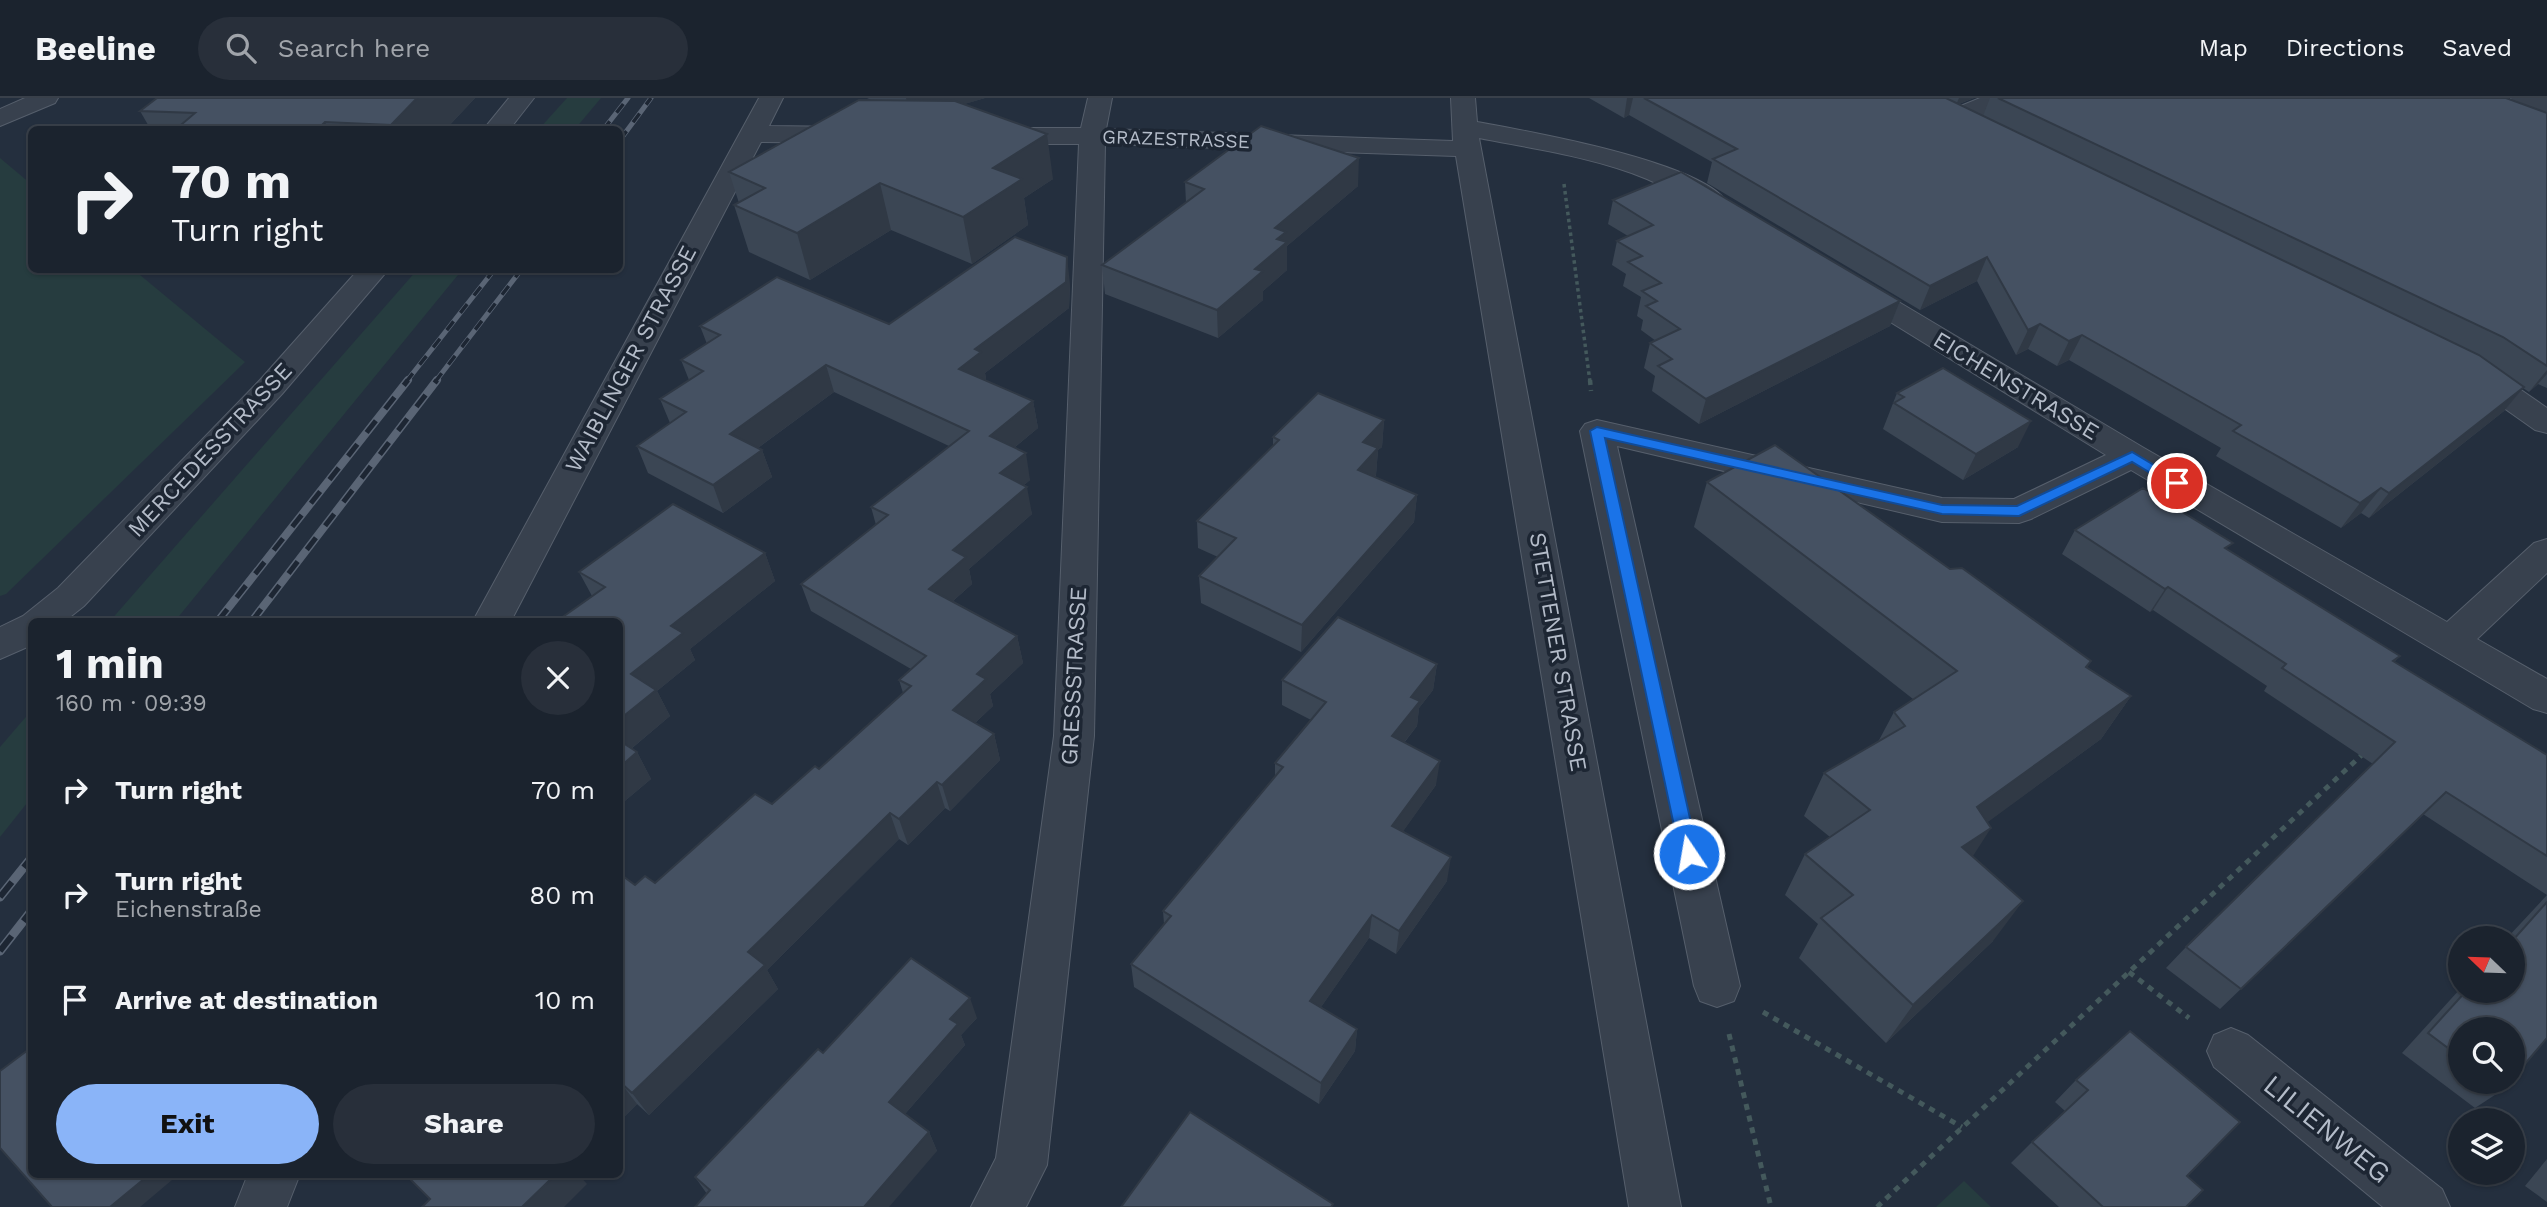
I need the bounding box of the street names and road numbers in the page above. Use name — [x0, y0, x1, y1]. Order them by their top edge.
street label: GRAZESTRASSE — [1102, 125, 1250, 153]
street label: WAIBLINGER STRASSE — [560, 241, 702, 477]
street label: EICHENSTRASSE — [1928, 326, 2104, 446]
street label: MERCEDESSTRASSE — [122, 357, 298, 543]
street label: STETTENER STRASSE — [1524, 530, 1592, 774]
street label: GRESSSTRASSE — [1056, 586, 1092, 766]
street label: LILIENWEG — [2257, 1068, 2397, 1190]

